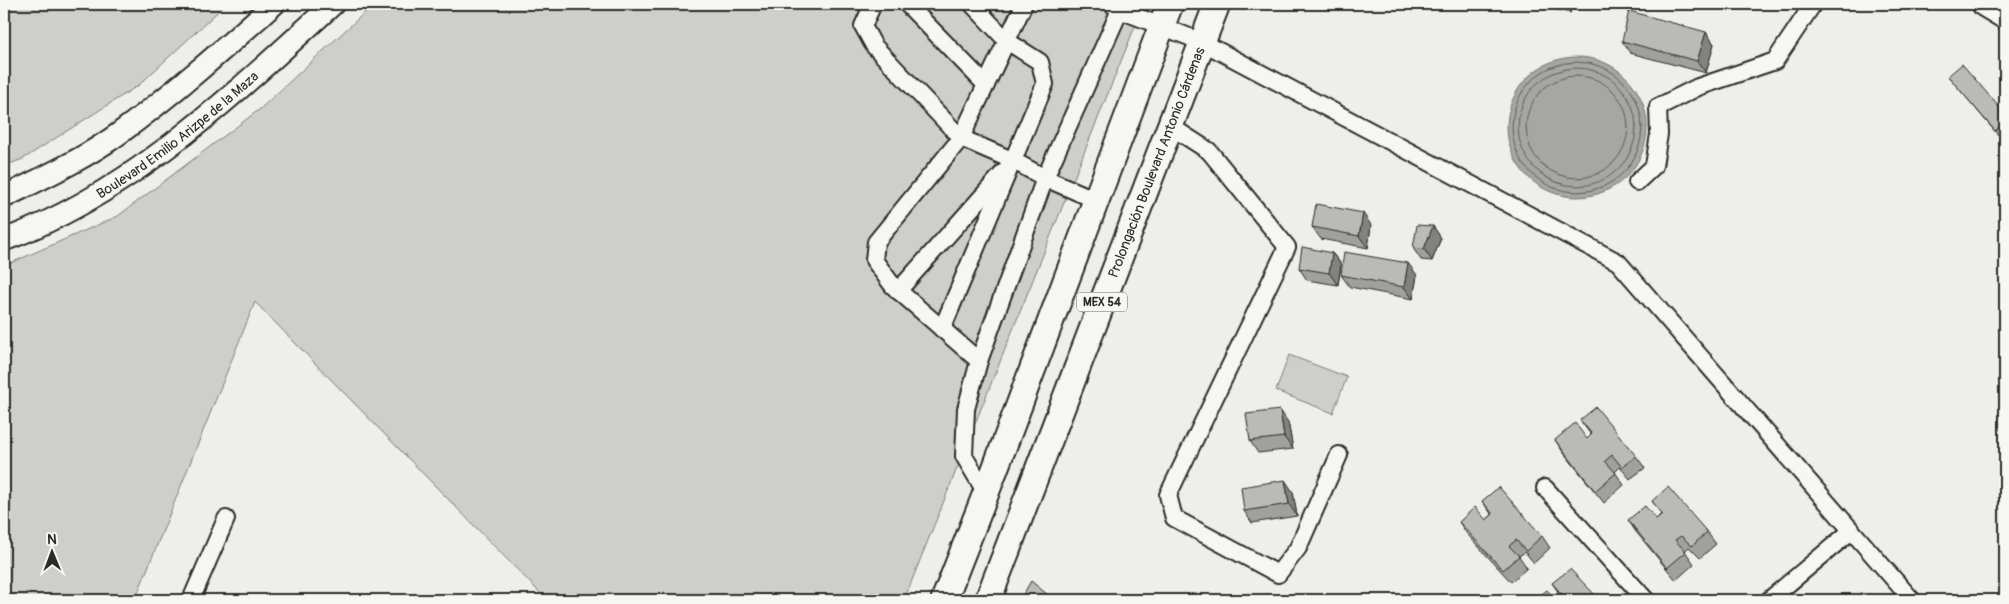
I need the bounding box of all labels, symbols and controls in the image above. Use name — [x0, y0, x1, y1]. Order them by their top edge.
street label: Prolongación Boulevard Antonio Cárdenas — [1104, 44, 1208, 280]
street label: Boulevard Emilio Arizpe de la Maza — [93, 67, 262, 202]
road number: MEX 54 — [1077, 292, 1127, 312]
north arrow — [28, 526, 78, 576]
text: N — [47, 531, 57, 548]

